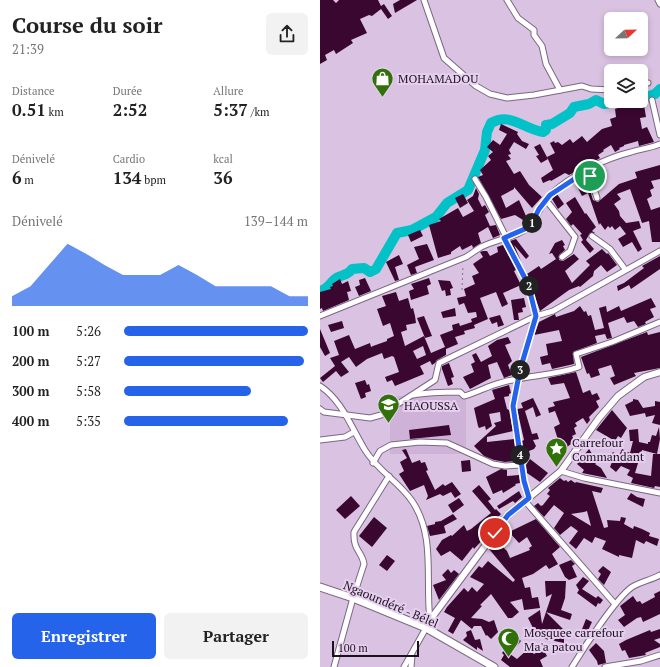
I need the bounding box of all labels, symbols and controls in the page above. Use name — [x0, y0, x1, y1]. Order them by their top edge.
text: Course du soir — [12, 10, 162, 39]
north arrow — [604, 12, 648, 56]
map controls — [604, 12, 648, 108]
button: share — [266, 13, 308, 55]
text: 21:39 — [12, 40, 44, 58]
button: layers — [604, 64, 648, 108]
shop icon: MOHAMADOU — [370, 65, 396, 98]
place label: MOHAMADOU — [398, 71, 478, 86]
text: Distance — [12, 84, 55, 98]
text: Durée — [113, 84, 142, 98]
text: Allure — [213, 84, 244, 98]
text: 0.51 — [12, 98, 46, 121]
text: 2:52 — [113, 98, 147, 121]
text: 5:37 — [213, 98, 248, 121]
text: km — [46, 105, 64, 119]
text: /km — [248, 105, 270, 119]
text: Dénivelé — [12, 152, 55, 166]
text: Cardio — [113, 152, 145, 166]
text: kcal — [213, 152, 233, 166]
pin — [573, 159, 607, 193]
icon: arrive — [579, 165, 601, 187]
text: 6 — [12, 166, 22, 189]
text: 134 — [113, 166, 141, 189]
text: 36 — [213, 166, 233, 189]
text: m — [22, 173, 34, 187]
text: bpm — [141, 173, 166, 187]
text: Dénivelé — [12, 212, 63, 230]
text: 139–144 m — [244, 212, 308, 230]
pin: 1 — [522, 213, 542, 233]
text: 1 — [529, 216, 535, 230]
pin: 2 — [519, 276, 539, 296]
text: 2 — [526, 279, 532, 293]
text: 100 m — [12, 322, 50, 340]
text: 5:26 — [76, 322, 101, 340]
text: 200 m — [12, 352, 50, 370]
text: 5:27 — [76, 352, 101, 370]
pin: 3 — [510, 360, 530, 380]
text: 3 — [517, 363, 523, 377]
text: 300 m — [12, 382, 50, 400]
text: 5:58 — [76, 382, 101, 400]
school or university icon: HAOUSSA — [376, 392, 402, 425]
place label: HAOUSSA — [404, 398, 459, 413]
text: 400 m — [12, 412, 50, 430]
text: 5:35 — [76, 412, 101, 430]
place label: Carrefour Commandant — [572, 435, 645, 464]
place icon: Carrefour Commandant — [544, 436, 570, 469]
pin: 4 — [510, 445, 530, 465]
text: 4 — [517, 448, 523, 462]
pin — [478, 516, 512, 550]
icon: check — [484, 522, 506, 544]
street label: Ngaoundéré - Bélel — [341, 577, 441, 631]
button: Enregistrer — [12, 613, 156, 659]
button: Partager — [164, 613, 308, 659]
place label: Mosquee carrefour Ma'a patou — [524, 625, 624, 654]
mosque icon: Mosquee carrefour Ma'a patou — [495, 626, 521, 659]
scale bar — [332, 639, 419, 658]
text: 100 m — [338, 641, 368, 655]

